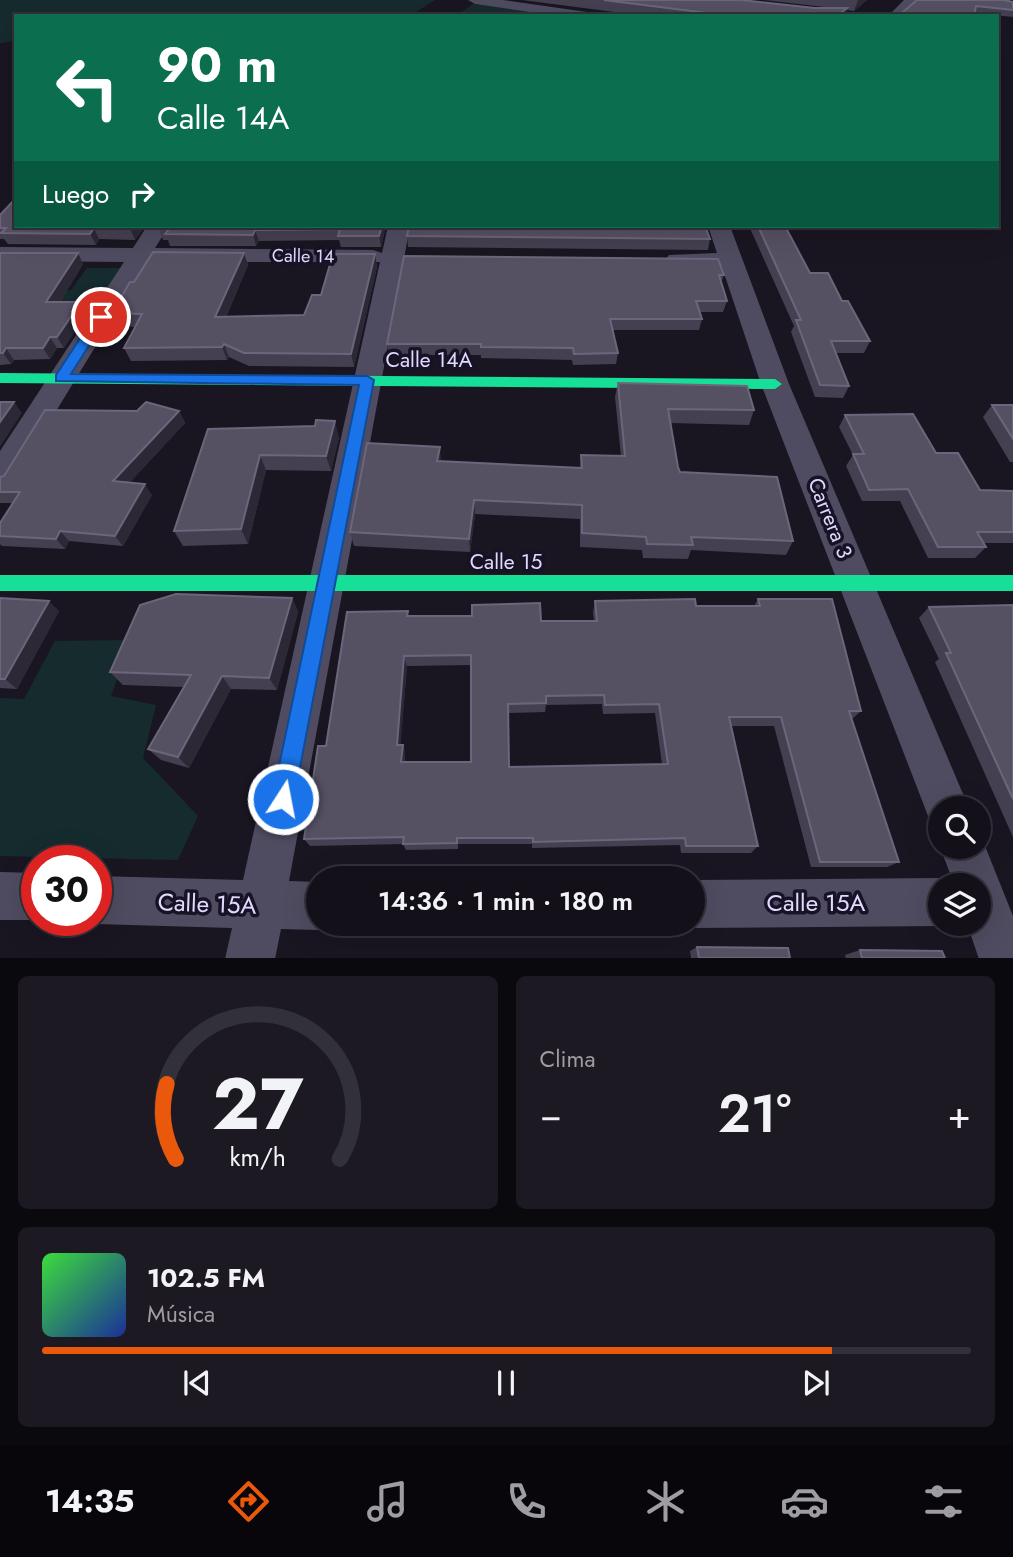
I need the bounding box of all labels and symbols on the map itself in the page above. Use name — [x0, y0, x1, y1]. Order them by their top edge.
street label: Calle 14 — [272, 242, 334, 270]
pin — [71, 287, 131, 347]
street label: Calle 14A — [386, 345, 473, 375]
street label: Carrera 3 — [800, 473, 860, 563]
street label: Calle 15 — [470, 547, 542, 577]
position arrow — [246, 762, 320, 836]
speed limit sign: 30 — [21, 845, 112, 936]
street label: Calle 15A — [157, 884, 257, 923]
street label: Calle 15A — [767, 885, 866, 920]

